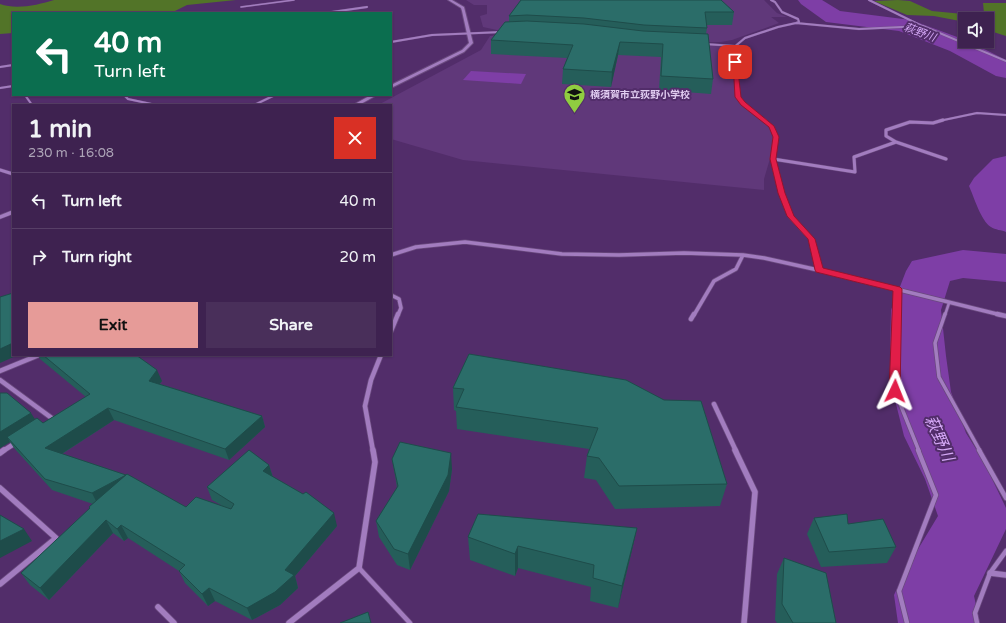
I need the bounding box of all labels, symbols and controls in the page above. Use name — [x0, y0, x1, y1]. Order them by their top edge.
map controls — [958, 12, 994, 48]
button: sound — [958, 12, 994, 48]
water label: 萩野川 — [902, 21, 938, 45]
text: 40 m — [94, 26, 162, 60]
icon: left — [28, 28, 80, 80]
pin — [718, 45, 752, 79]
icon: arrive — [724, 51, 746, 73]
text: Turn left — [94, 60, 166, 82]
school or university icon: 横須賀市立荻野小学校 — [561, 81, 587, 114]
place label: 横須賀市立荻野小学校 — [590, 89, 690, 101]
text: 1 min — [28, 115, 92, 144]
button: close — [334, 117, 376, 159]
text: 230 m · 16:08 — [28, 145, 114, 161]
icon: left — [28, 190, 50, 212]
text: Turn left — [62, 192, 122, 210]
text: 40 m — [339, 192, 376, 210]
icon: right — [28, 246, 50, 268]
text: Turn right — [62, 248, 132, 266]
text: 20 m — [339, 248, 376, 266]
button: Exit — [28, 302, 198, 348]
button: Share — [206, 302, 376, 348]
position arrow — [874, 370, 916, 412]
water label: 萩野川 — [920, 412, 959, 466]

